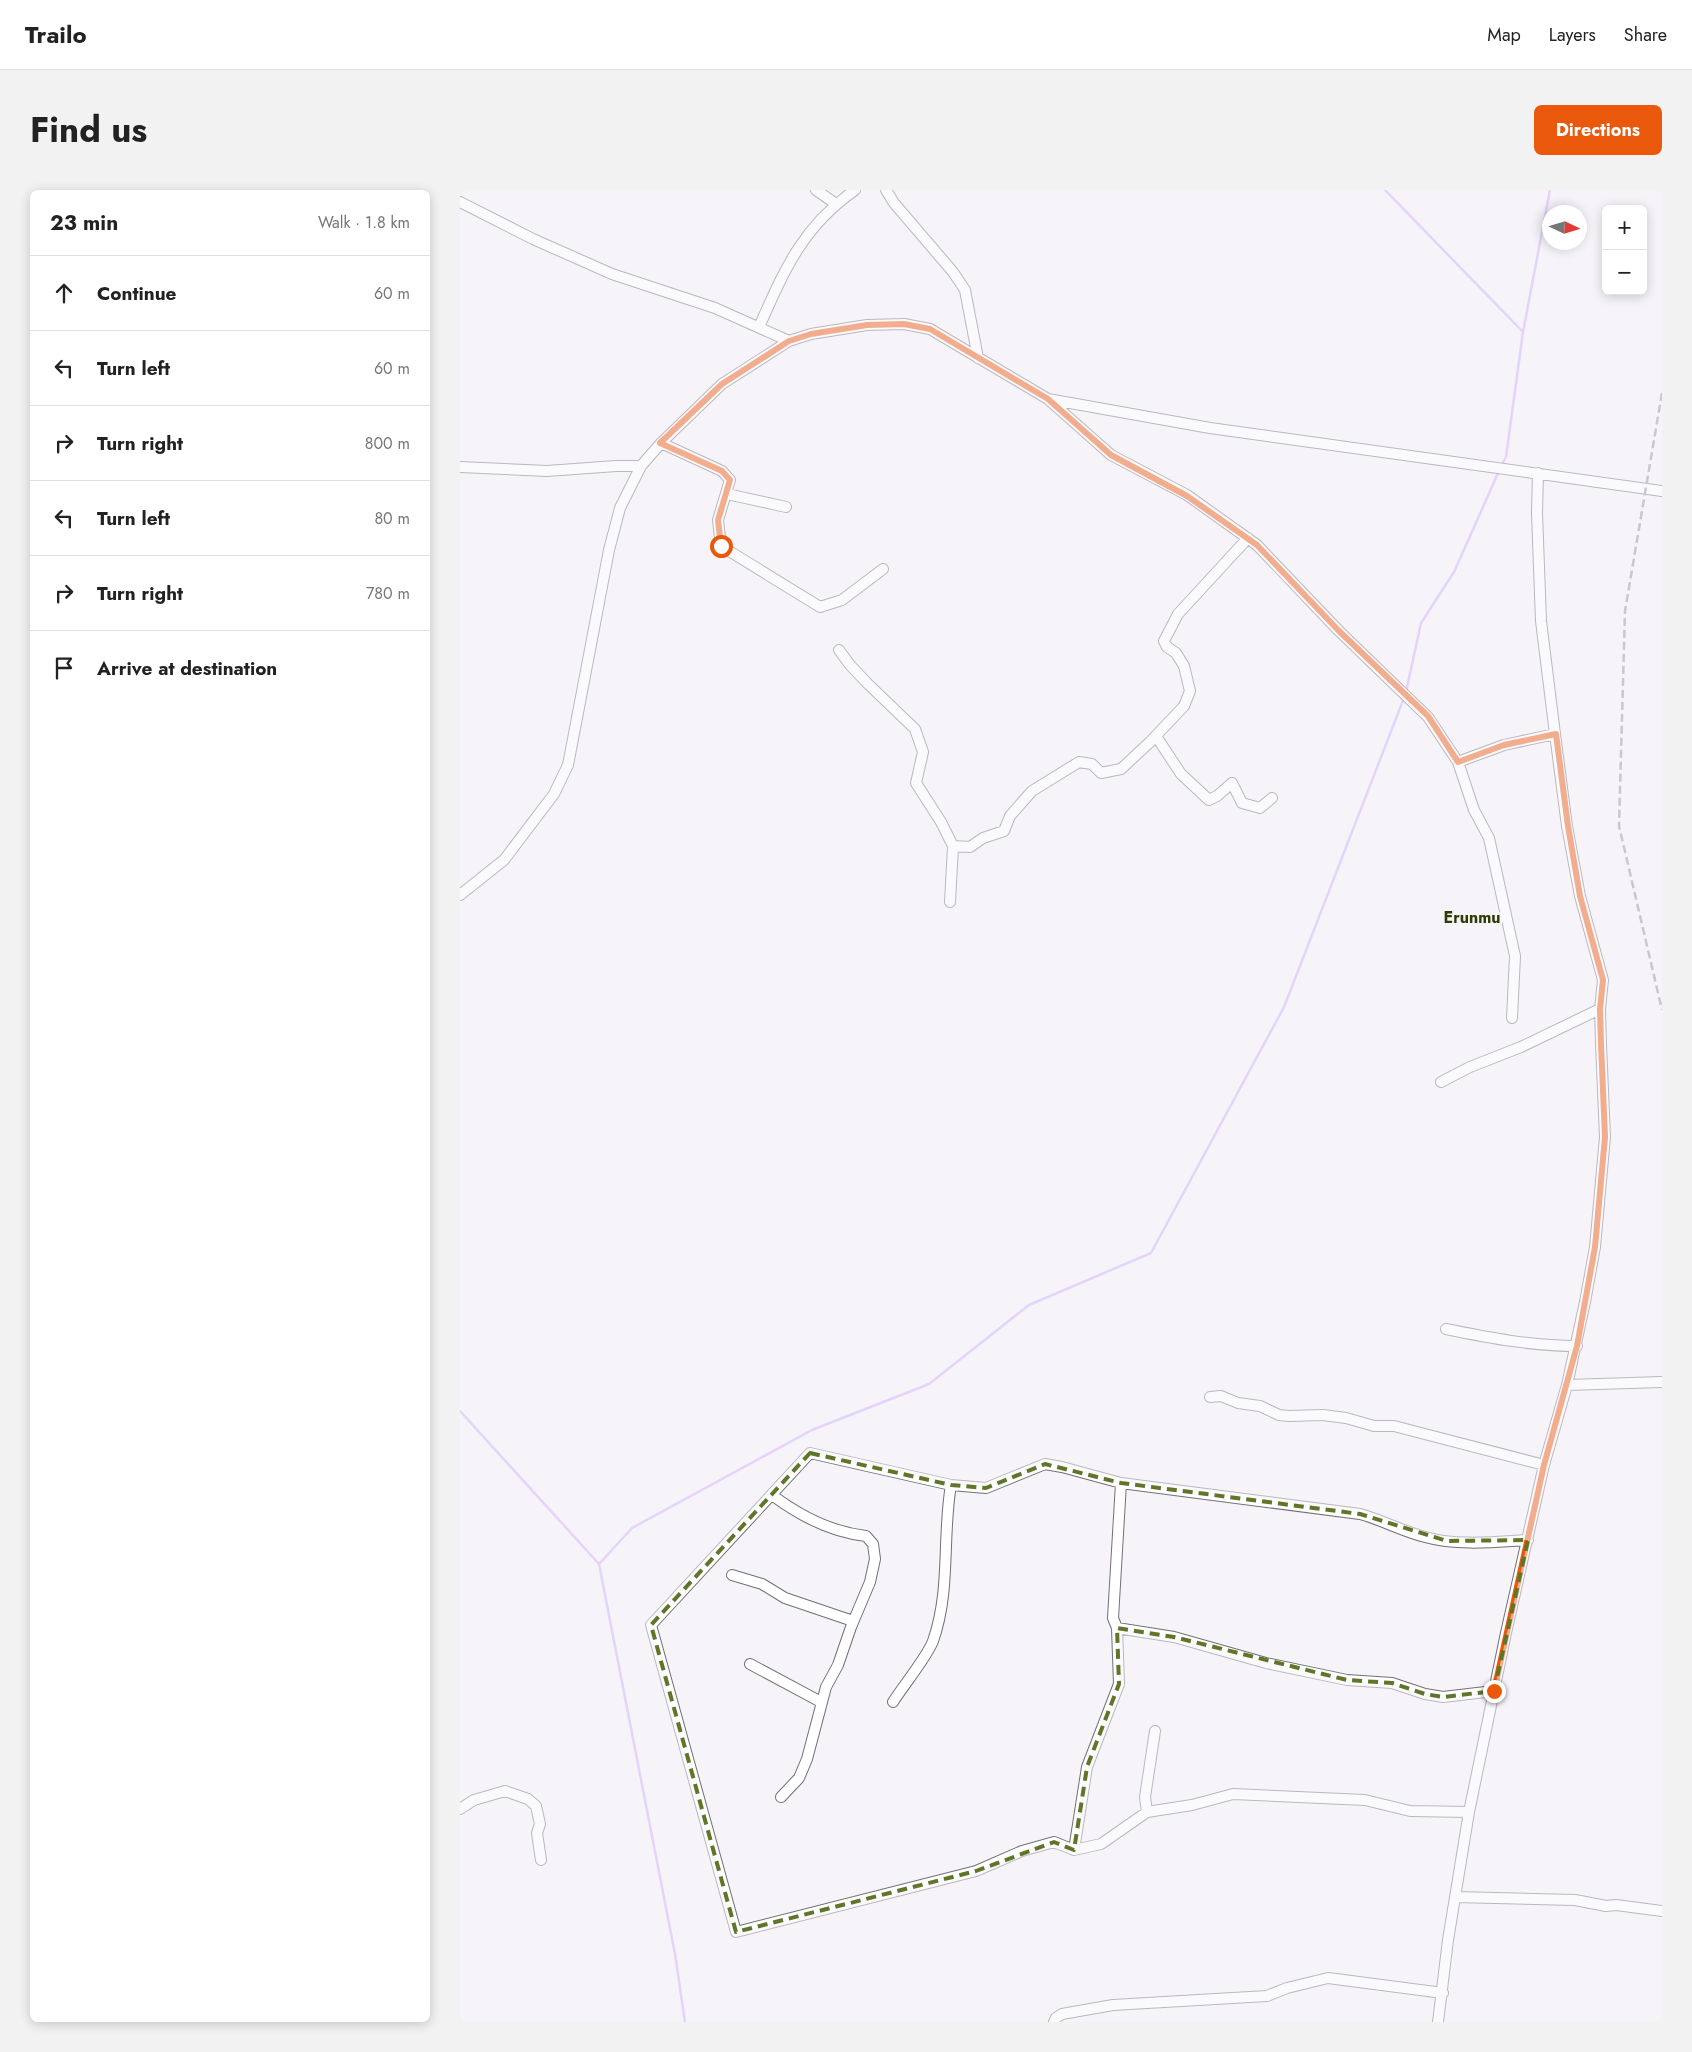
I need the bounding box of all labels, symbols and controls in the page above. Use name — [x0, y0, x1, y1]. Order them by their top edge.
text: Trailo — [25, 17, 87, 52]
text: Map — [1487, 22, 1521, 48]
text: Layers — [1549, 22, 1596, 48]
text: Share — [1624, 22, 1667, 48]
text: Find us — [30, 105, 147, 155]
button: Directions — [1534, 105, 1662, 155]
north arrow — [1542, 205, 1587, 250]
map controls — [1602, 205, 1647, 295]
button: + — [1602, 205, 1647, 250]
text: 23 min — [50, 208, 118, 238]
text: Walk · 1.8 km — [318, 211, 410, 234]
button: − — [1602, 250, 1647, 295]
icon: ahead — [50, 279, 78, 307]
text: Continue — [97, 280, 176, 307]
text: 60 m — [374, 282, 410, 305]
icon: left — [50, 354, 78, 382]
text: Turn left — [97, 355, 170, 382]
text: 60 m — [374, 357, 410, 380]
icon: right — [50, 429, 78, 457]
text: Turn right — [97, 430, 183, 457]
text: 800 m — [365, 432, 410, 455]
icon: left — [50, 504, 78, 532]
text: Turn left — [97, 505, 170, 532]
text: 80 m — [374, 507, 410, 530]
route start — [710, 535, 733, 558]
icon: right — [50, 579, 78, 607]
text: Turn right — [97, 580, 183, 607]
text: 780 m — [366, 582, 410, 605]
icon: arrive — [50, 654, 78, 682]
text: Arrive at destination — [97, 655, 277, 682]
district label: Erunmu — [1444, 906, 1500, 929]
route end — [1483, 1680, 1506, 1703]

